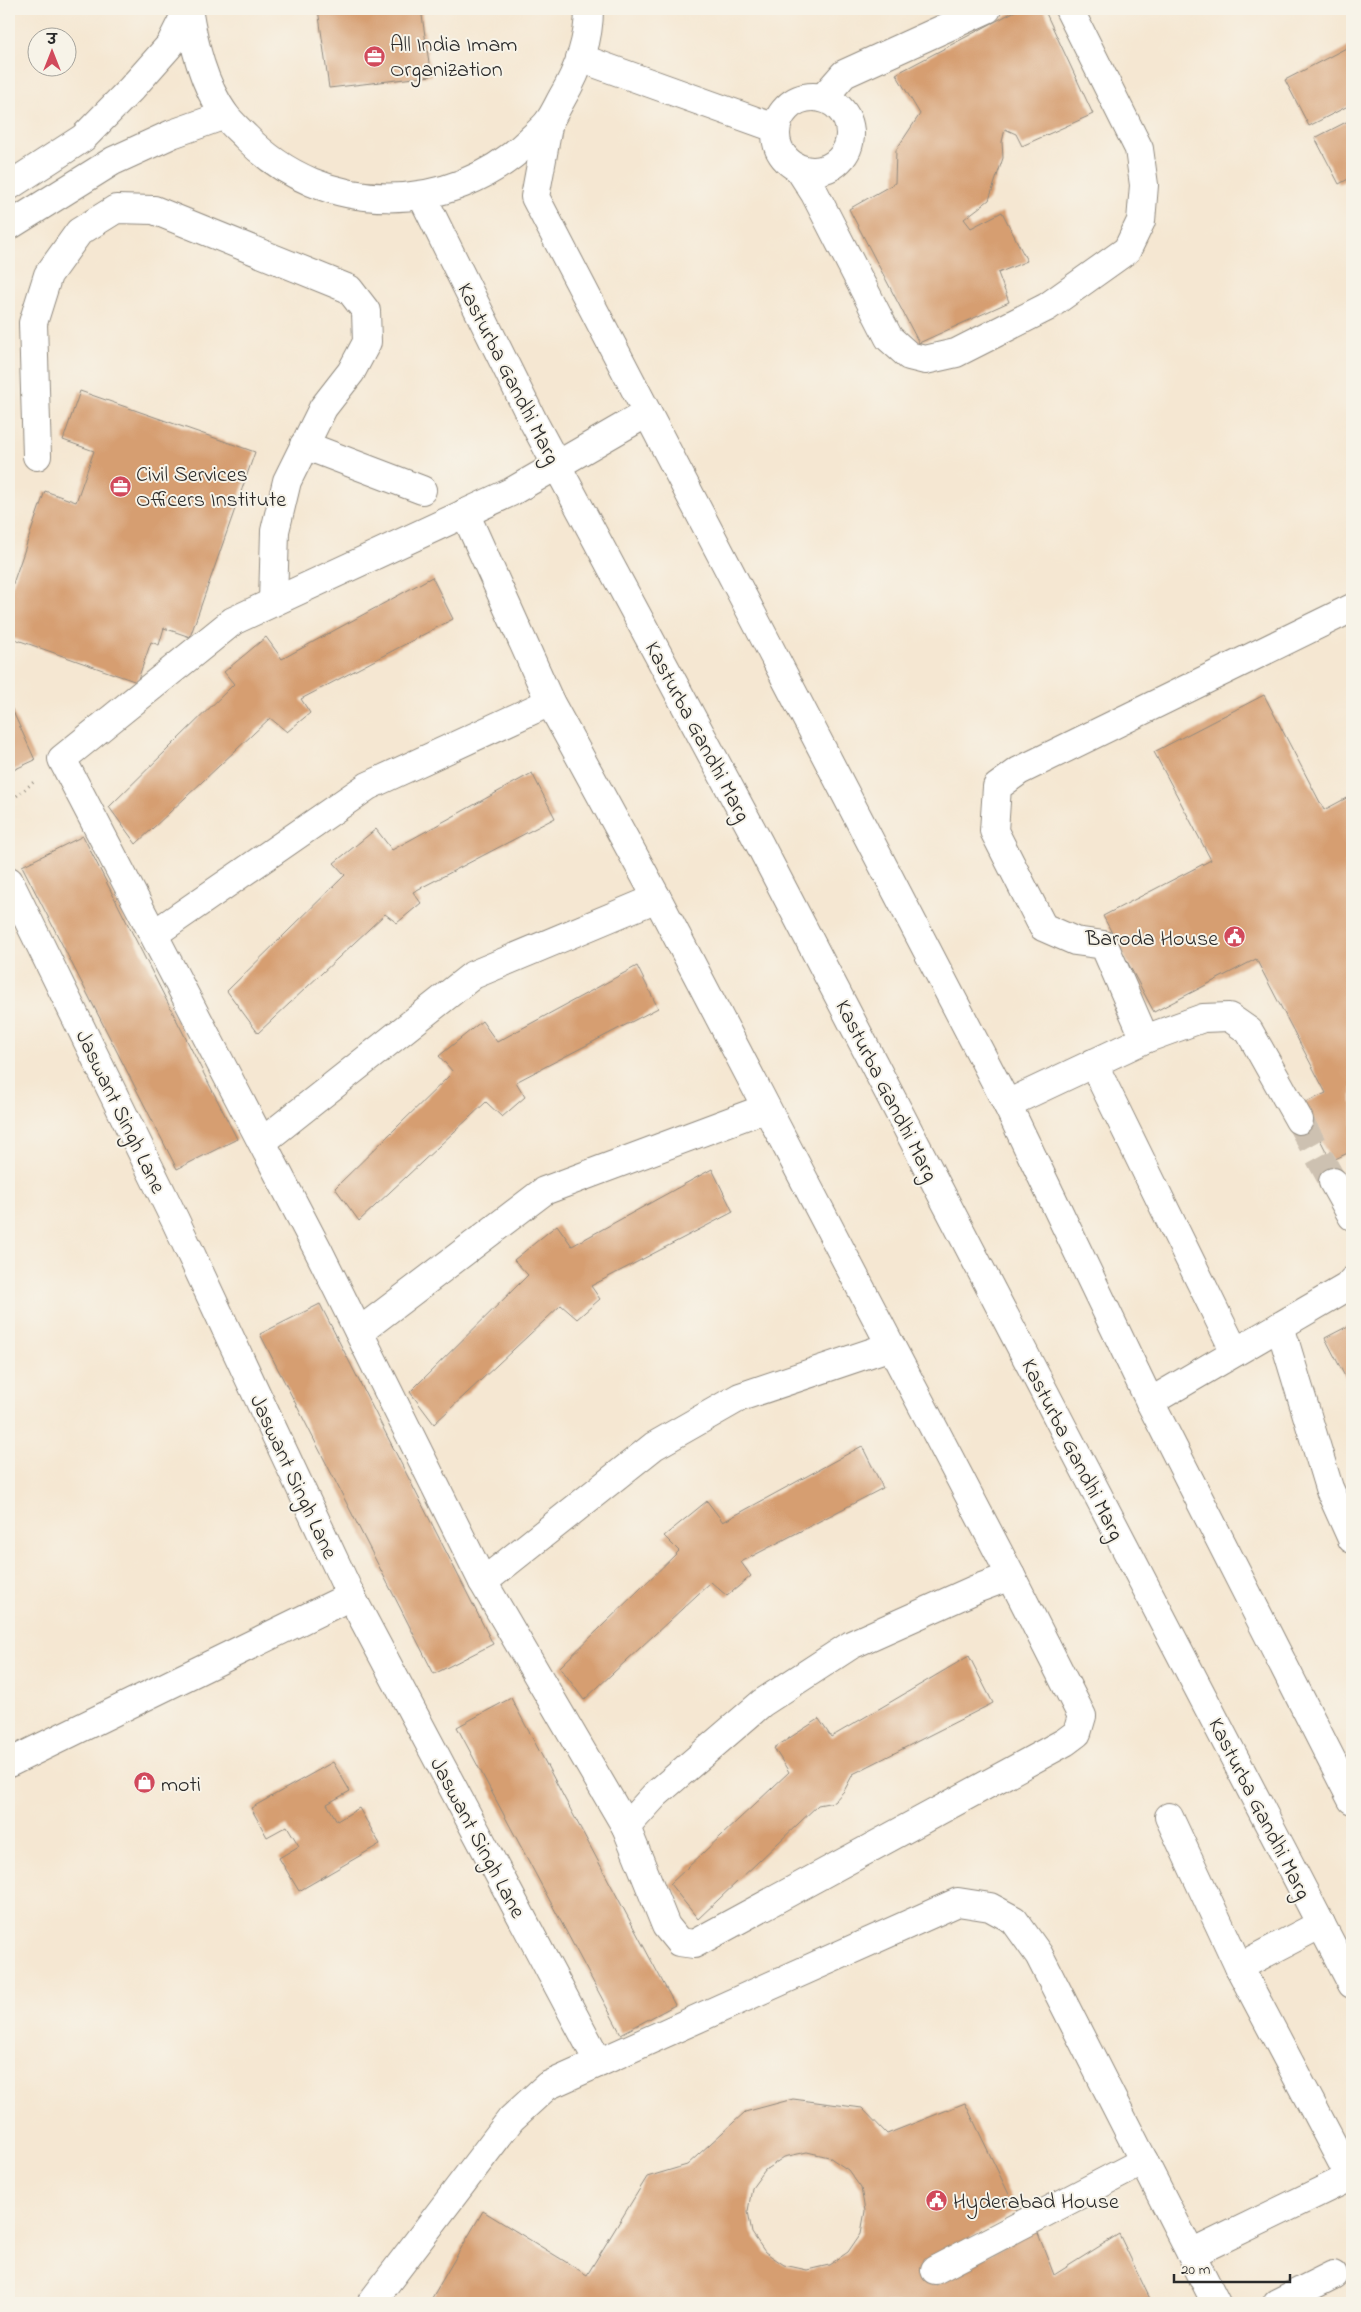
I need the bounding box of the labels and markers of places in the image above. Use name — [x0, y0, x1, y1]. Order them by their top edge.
place label: All India Imam Organization — [390, 30, 517, 88]
office icon: All India Imam Organization — [362, 44, 386, 68]
place label: Civil Services Officers Institute — [136, 460, 286, 517]
office icon: Civil Services Officers Institute — [108, 474, 132, 498]
place label: Baroda House — [1085, 924, 1218, 956]
public building icon: Baroda House — [1222, 925, 1246, 949]
place label: moti — [161, 1770, 201, 1802]
shop icon: moti — [133, 1771, 157, 1795]
place label: Hyderabad House — [953, 2187, 1119, 2220]
public building icon: Hyderabad House — [925, 2188, 949, 2212]

